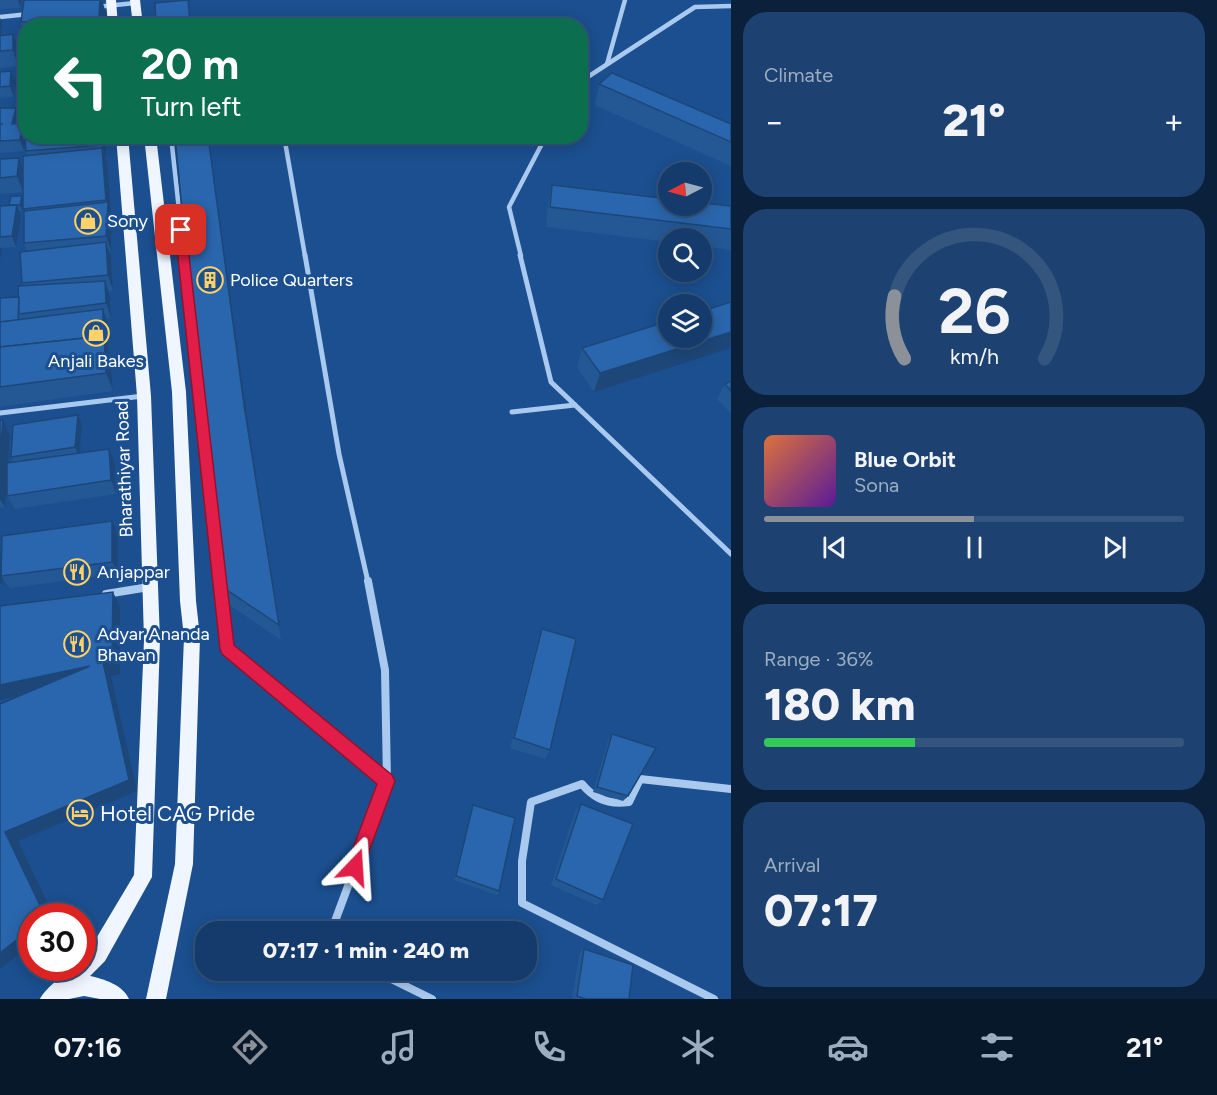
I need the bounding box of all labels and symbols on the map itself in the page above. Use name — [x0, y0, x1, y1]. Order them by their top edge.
north arrow — [658, 162, 712, 216]
pin — [155, 204, 206, 255]
shop icon: Sony — [73, 206, 103, 236]
place label: Sony — [107, 210, 148, 232]
building icon: Police Quarters — [195, 265, 225, 295]
place label: Police Quarters — [230, 269, 353, 291]
shop icon: Anjali Bakes — [81, 318, 111, 348]
place label: Anjali Bakes — [48, 350, 144, 372]
street label: Bharathiyar Road — [111, 400, 137, 538]
restaurant icon: Anjappar — [62, 557, 92, 587]
place label: Anjappar — [97, 561, 170, 583]
place label: Adyar Ananda Bhavan — [97, 623, 210, 666]
restaurant icon: Adyar Ananda Bhavan — [62, 629, 92, 659]
hotel icon: Hotel CAG Pride — [65, 798, 95, 828]
place label: Hotel CAG Pride — [100, 801, 255, 826]
position arrow — [323, 835, 387, 899]
speed limit sign: 30 — [18, 903, 96, 981]

